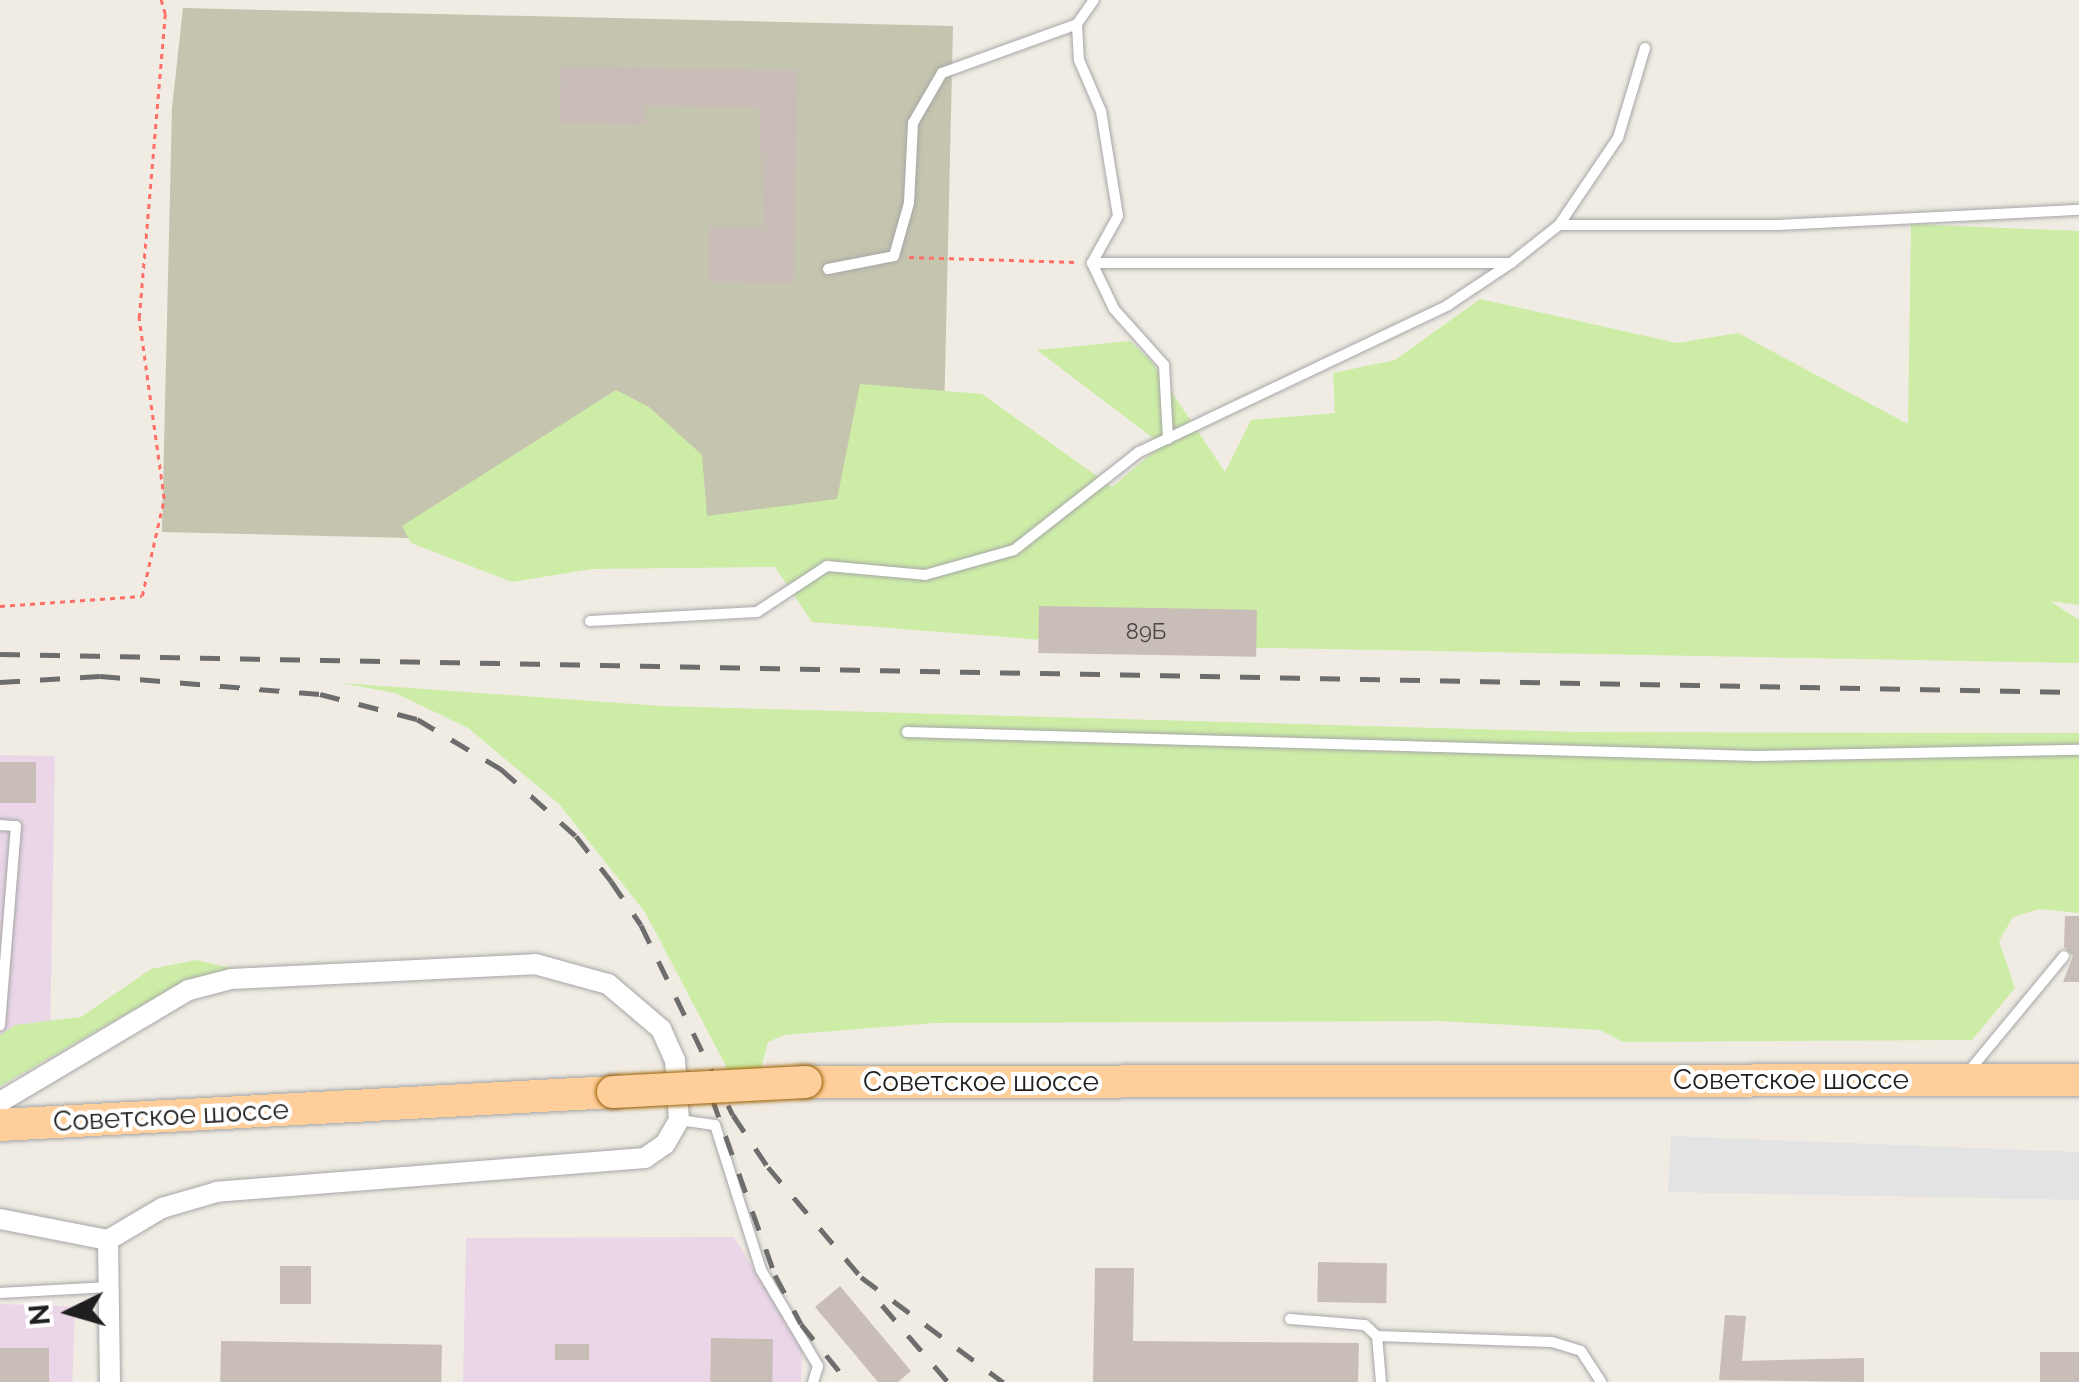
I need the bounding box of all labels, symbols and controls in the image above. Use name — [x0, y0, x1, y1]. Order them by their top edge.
house number: 89Б — [1126, 619, 1166, 645]
street label: Советское шоссе — [1673, 1063, 1909, 1097]
street label: Советское шоссе — [863, 1065, 1099, 1099]
street label: Советское шоссе — [52, 1093, 290, 1139]
north arrow — [20, 1262, 120, 1362]
text: N — [22, 1303, 57, 1327]

